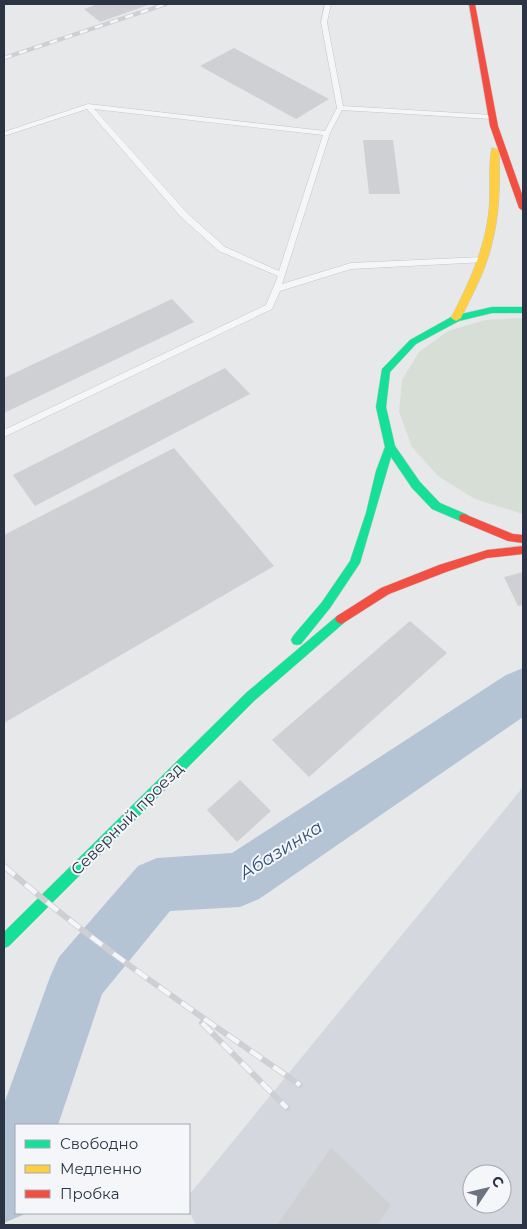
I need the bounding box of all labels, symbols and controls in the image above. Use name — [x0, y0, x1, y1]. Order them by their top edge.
street label: Северный проезд — [67, 759, 187, 879]
water label: Абазинка — [234, 816, 327, 885]
legend — [15, 1124, 190, 1214]
text: Свободно — [60, 1134, 138, 1153]
text: Медленно — [60, 1159, 142, 1178]
north arrow — [462, 1164, 512, 1214]
text: С — [487, 1172, 508, 1191]
text: Пробка — [60, 1184, 119, 1203]

